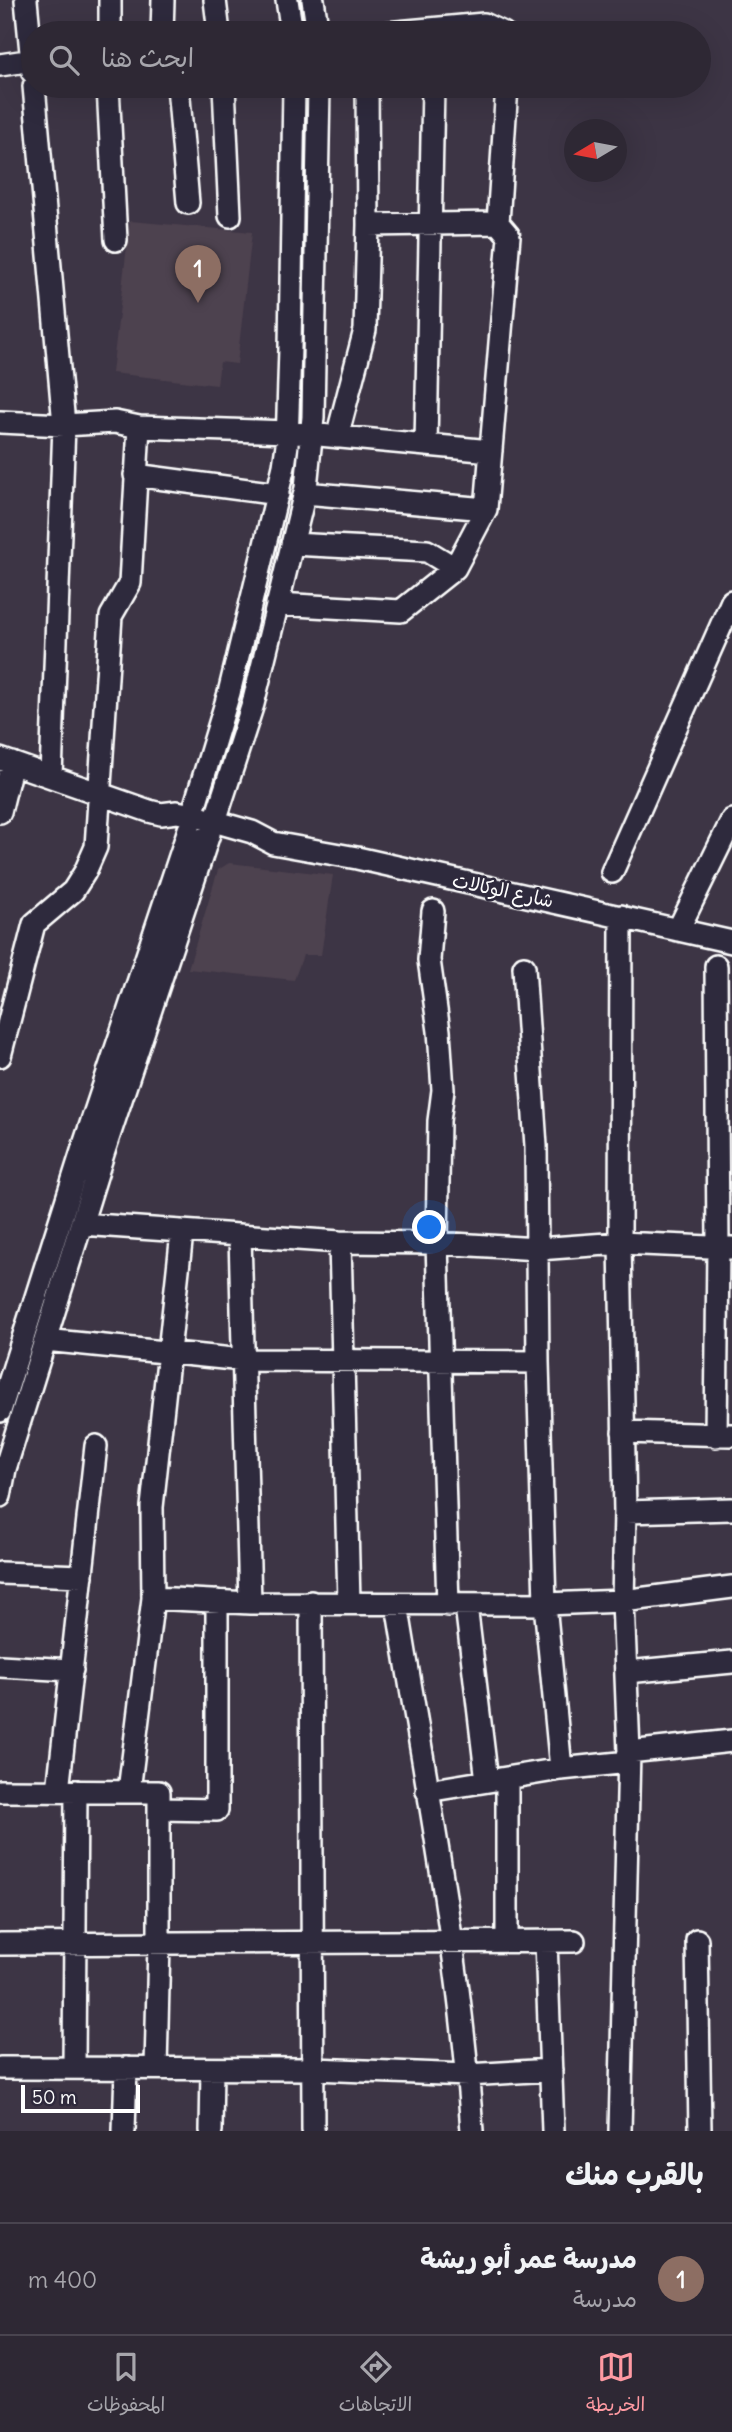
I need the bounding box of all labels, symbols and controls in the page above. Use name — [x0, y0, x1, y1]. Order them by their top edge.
search box — [21, 21, 711, 98]
icon: search — [45, 41, 83, 79]
text: ابحث هنا — [101, 41, 194, 74]
north arrow — [564, 119, 627, 182]
pin: 1 — [175, 245, 221, 303]
street label: شارع الوكالات — [450, 868, 556, 914]
your location — [412, 1210, 446, 1244]
scale bar — [21, 2082, 140, 2114]
text: 50 m — [32, 2085, 77, 2109]
text: بالقرب منك — [565, 2155, 704, 2193]
text: مدرسة عمر أبو ريشة — [420, 2242, 637, 2275]
text: 400 m — [28, 2265, 97, 2294]
text: 1 — [676, 2265, 686, 2294]
text: مدرسة — [573, 2284, 637, 2313]
tab: المحفوظات — [87, 2348, 165, 2421]
tab: الاتجاهات — [339, 2348, 412, 2421]
tab: الخريطة — [586, 2348, 645, 2421]

